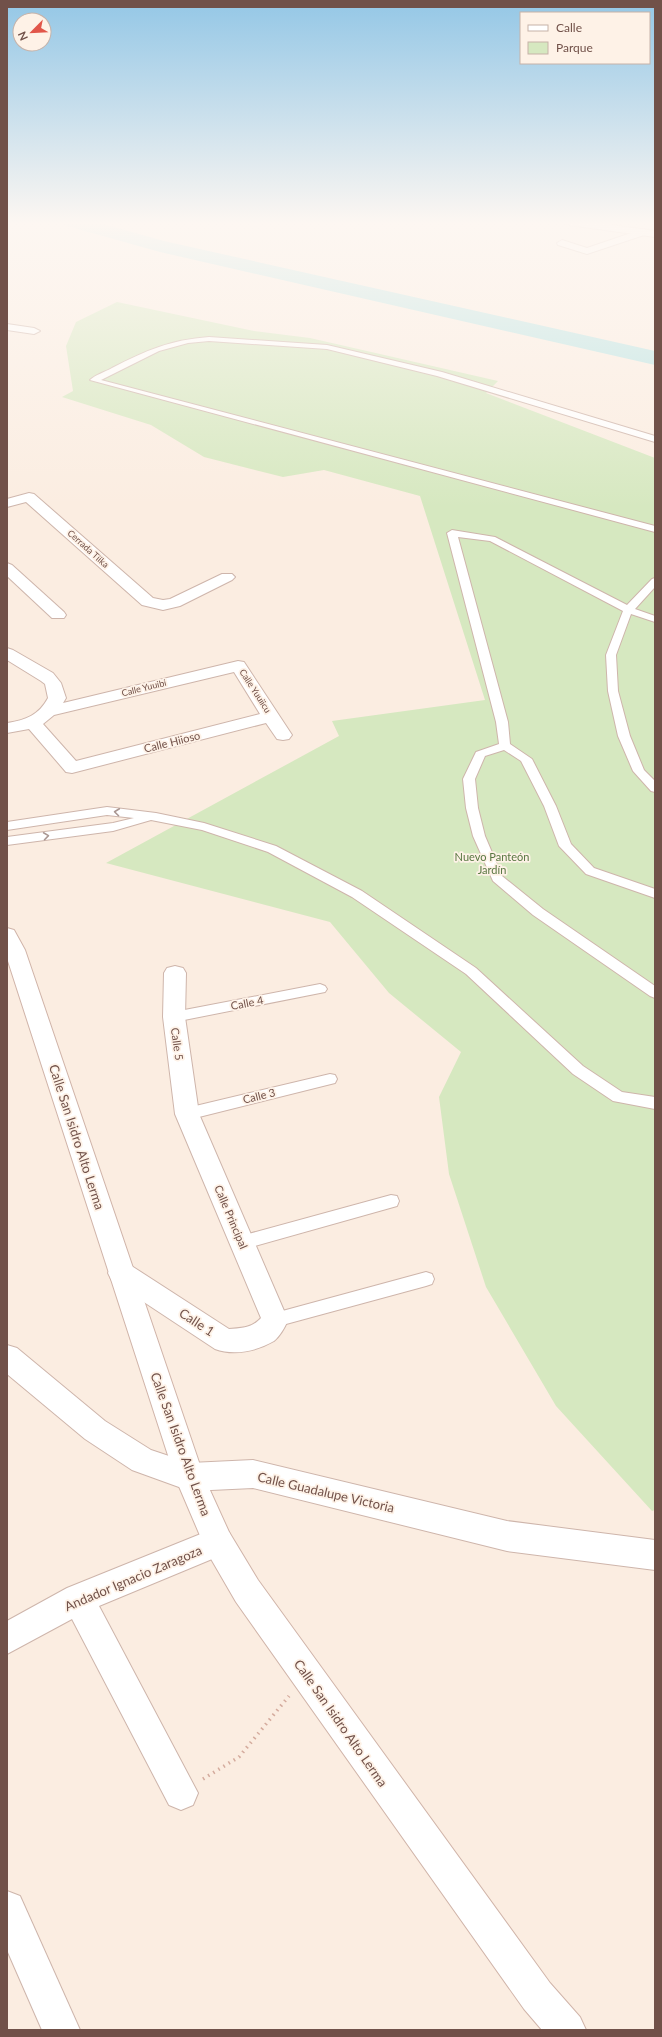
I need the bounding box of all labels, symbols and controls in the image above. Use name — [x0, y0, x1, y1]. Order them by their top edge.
north arrow — [12, 12, 52, 52]
legend — [520, 12, 650, 64]
text: Calle — [556, 20, 582, 35]
text: N — [15, 30, 30, 43]
text: Parque — [556, 40, 593, 55]
street label: Cerrada Tiika — [65, 527, 111, 570]
street label: Calle Yuuiicu — [237, 667, 274, 715]
street label: Calle Yuuibi — [120, 677, 167, 698]
street label: Calle Hiioso — [142, 728, 201, 755]
one-way arrow — [114, 808, 120, 817]
one-way arrow — [43, 832, 49, 841]
park label: Nuevo Panteón Jardín — [455, 850, 529, 876]
street label: Calle 4 — [229, 993, 265, 1012]
street label: Calle 5 — [169, 1027, 186, 1061]
street label: Calle San Isidro Alto Lerma — [46, 1062, 108, 1212]
street label: Calle 3 — [241, 1085, 276, 1106]
street label: Calle Principal — [212, 1183, 251, 1251]
street label: Calle 1 — [176, 1305, 218, 1339]
street label: Calle San Isidro Alto Lerma — [148, 1370, 214, 1518]
street label: Calle Guadalupe Victoria — [256, 1468, 396, 1516]
street label: Andador Ignacio Zaragoza — [62, 1542, 204, 1614]
street label: Calle San Isidro Alto Lerma — [291, 1656, 391, 1790]

